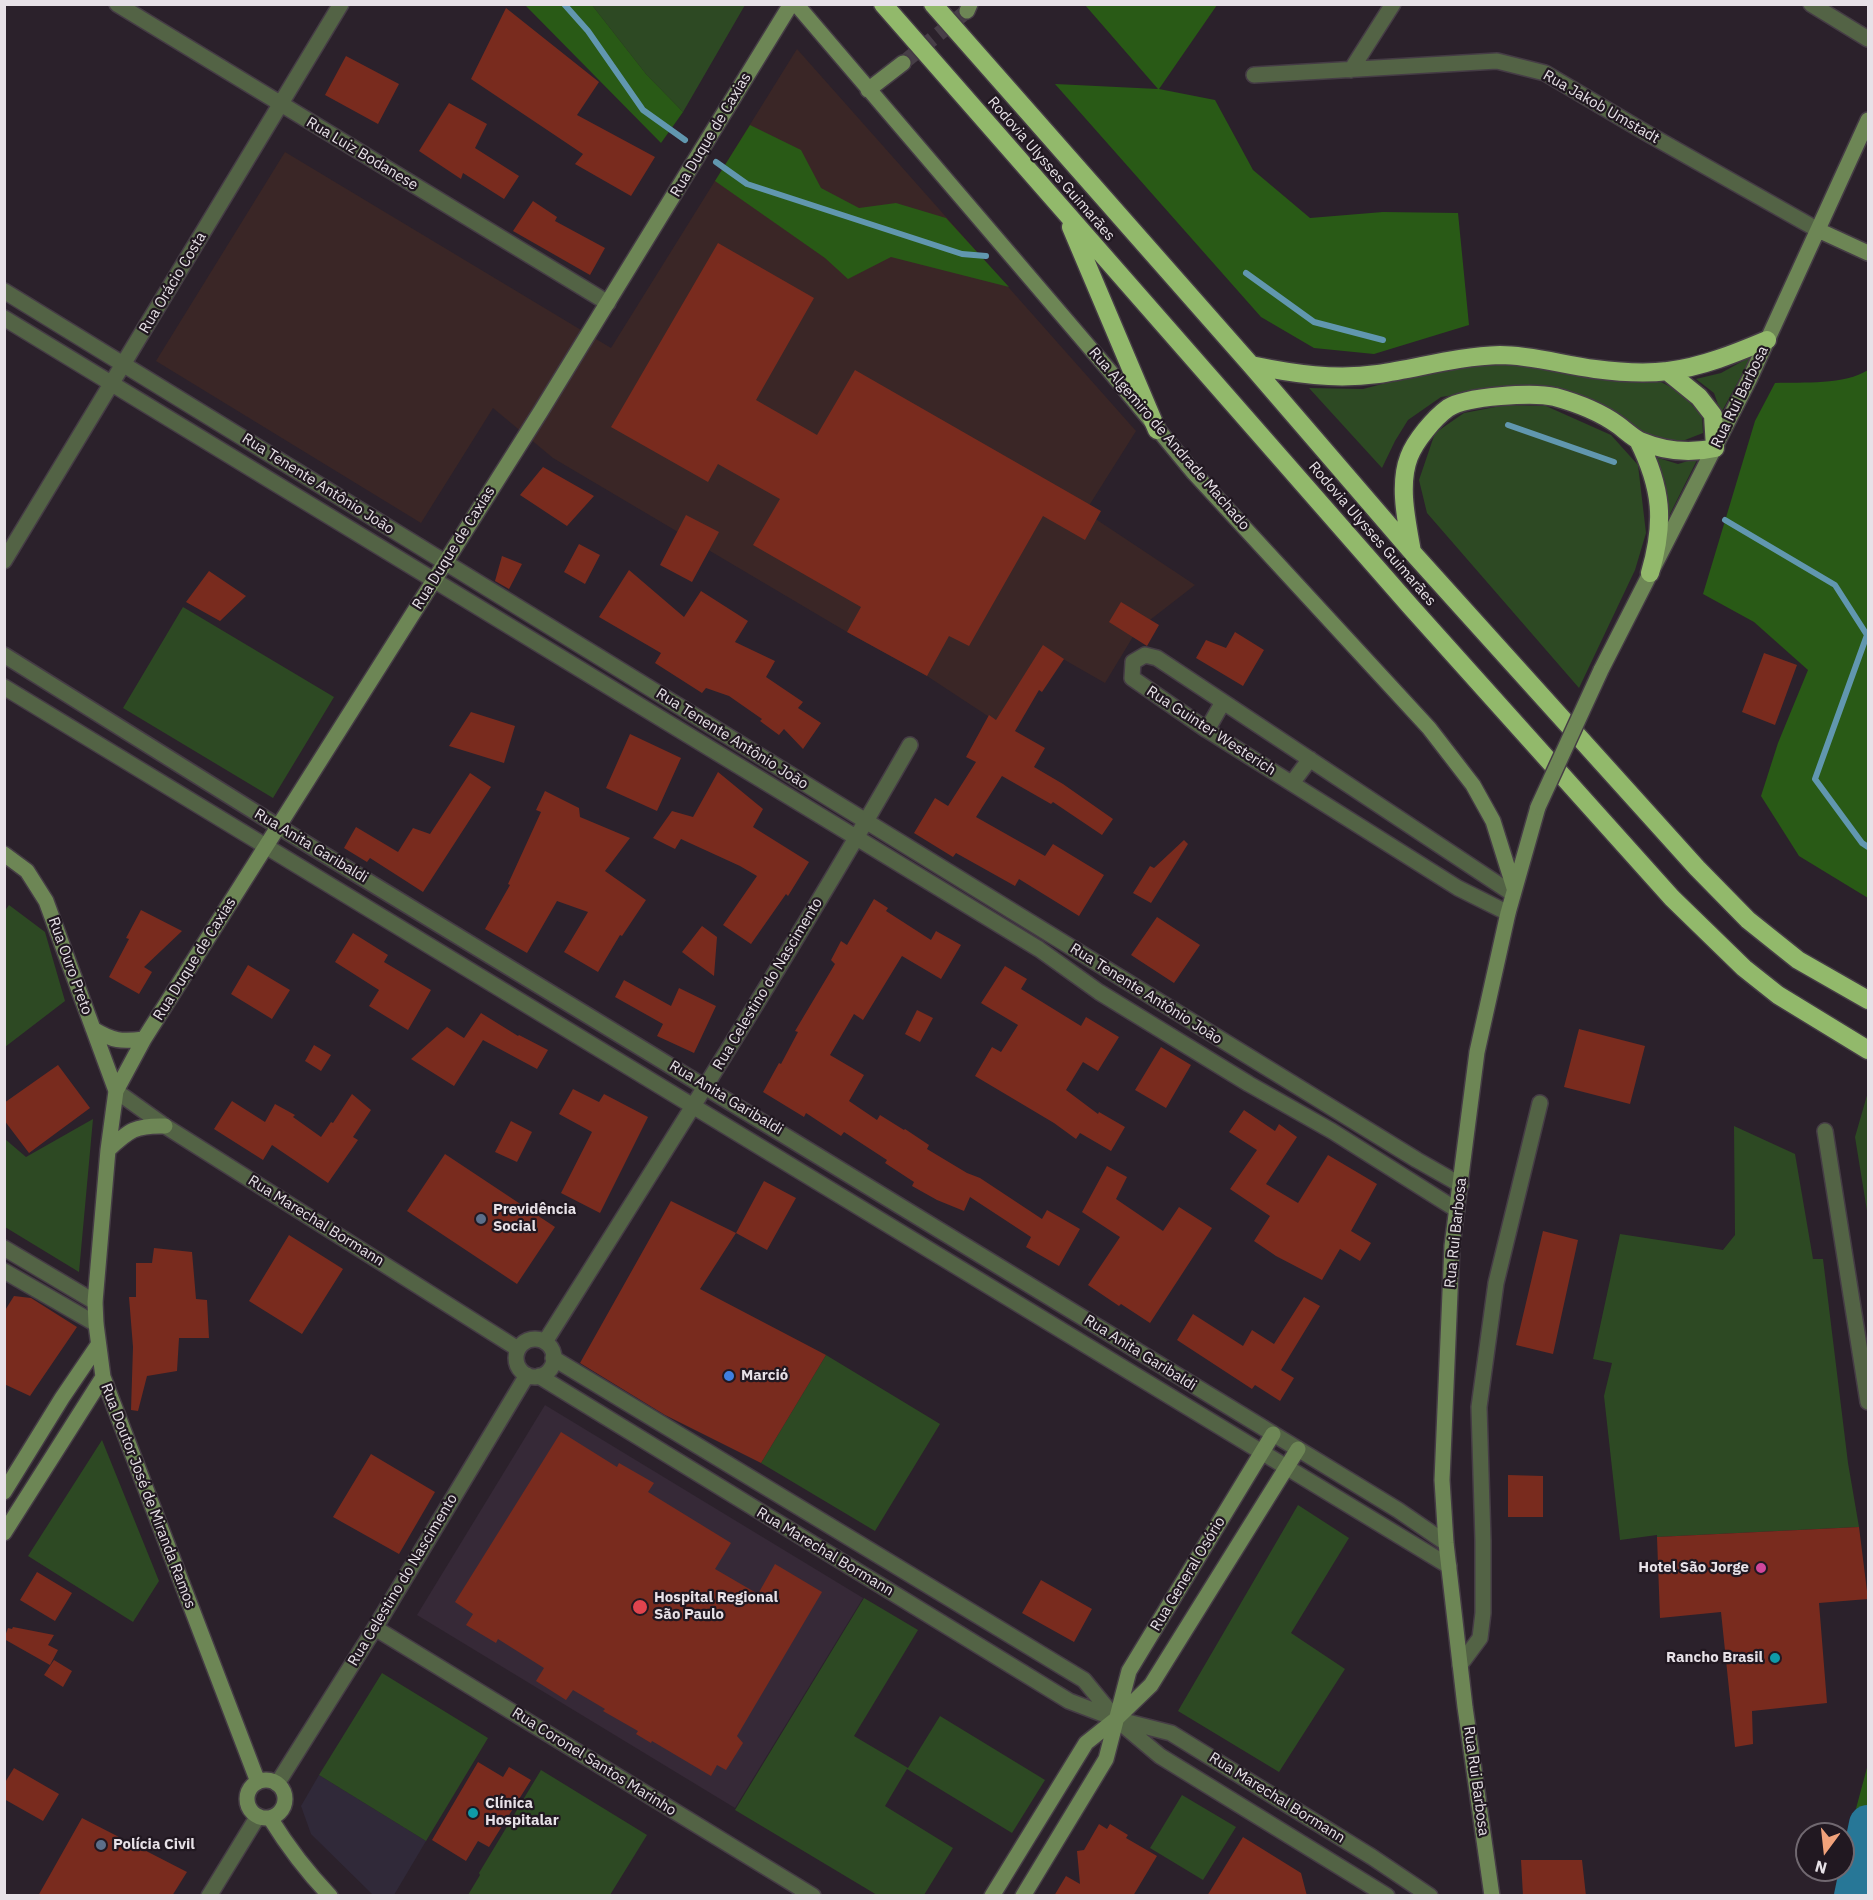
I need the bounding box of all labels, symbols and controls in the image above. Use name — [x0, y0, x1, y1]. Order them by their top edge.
street label: Rua Jakob Umstadt — [1540, 66, 1662, 148]
street label: Rua Duque de Caxias — [667, 70, 755, 200]
street label: Rodovia Ulysses Guimarães — [983, 93, 1119, 245]
street label: Rua Luiz Bodanese — [303, 114, 421, 194]
street label: Rua Orácio Costa — [136, 229, 210, 337]
street label: Rua Rui Barbosa — [1708, 343, 1772, 451]
street label: Rua Algemiro de Andrade Machado — [1085, 344, 1253, 534]
street label: Rua Tenente Antônio João — [239, 430, 397, 538]
street label: Rodovia Ulysses Guimarães — [1304, 458, 1440, 610]
street label: Rua Duque de Caxias — [409, 483, 499, 613]
street label: Rua Guinter Westerich — [1143, 682, 1279, 780]
street label: Rua Tenente Antônio João — [653, 685, 811, 793]
street label: Rua Anita Garibaldi — [251, 805, 371, 887]
street label: Rua Duque de Caxias — [150, 894, 240, 1024]
street label: Rua Celestino do Nascimento — [709, 895, 827, 1073]
street label: Rua Ouro Preto — [44, 915, 96, 1017]
street label: Rua Tenente Antônio João — [1067, 940, 1225, 1048]
street label: Rua Anita Garibaldi — [666, 1057, 786, 1139]
street label: Rua Marechal Bormann — [245, 1172, 387, 1270]
street label: Rua Rui Barbosa — [1441, 1177, 1471, 1289]
place label: Previdência Social — [493, 1201, 576, 1236]
marker: Previdência Social — [474, 1212, 488, 1226]
street label: Rua Anita Garibaldi — [1080, 1311, 1200, 1395]
place label: Marció — [741, 1367, 788, 1385]
marker: Marció — [722, 1369, 736, 1383]
street label: Rua Doutor José de Miranda Ramos — [97, 1381, 199, 1611]
street label: Rua Celestino do Nascimento — [344, 1491, 462, 1669]
street label: Rua Marechal Bormann — [753, 1504, 897, 1600]
street label: Rua General Osório — [1147, 1514, 1229, 1634]
place label: Hotel São Jorge — [1638, 1559, 1749, 1577]
marker: Hotel São Jorge — [1754, 1561, 1768, 1575]
place label: Hospital Regional São Paulo — [654, 1589, 778, 1624]
marker: Hospital Regional São Paulo — [631, 1598, 649, 1616]
place label: Rancho Brasil — [1666, 1649, 1763, 1667]
marker: Rancho Brasil — [1768, 1651, 1782, 1665]
street label: Rua Coronel Santos Marinho — [509, 1704, 679, 1820]
street label: Rua Rui Barbosa — [1459, 1725, 1493, 1837]
street label: Rua Marechal Bormann — [1206, 1749, 1348, 1847]
place label: Clínica Hospitalar — [485, 1795, 559, 1830]
marker: Clínica Hospitalar — [466, 1806, 480, 1820]
north arrow — [1795, 1822, 1855, 1882]
place label: Polícia Civil — [113, 1836, 195, 1854]
marker: Polícia Civil — [94, 1838, 108, 1852]
text: N — [1813, 1856, 1829, 1879]

